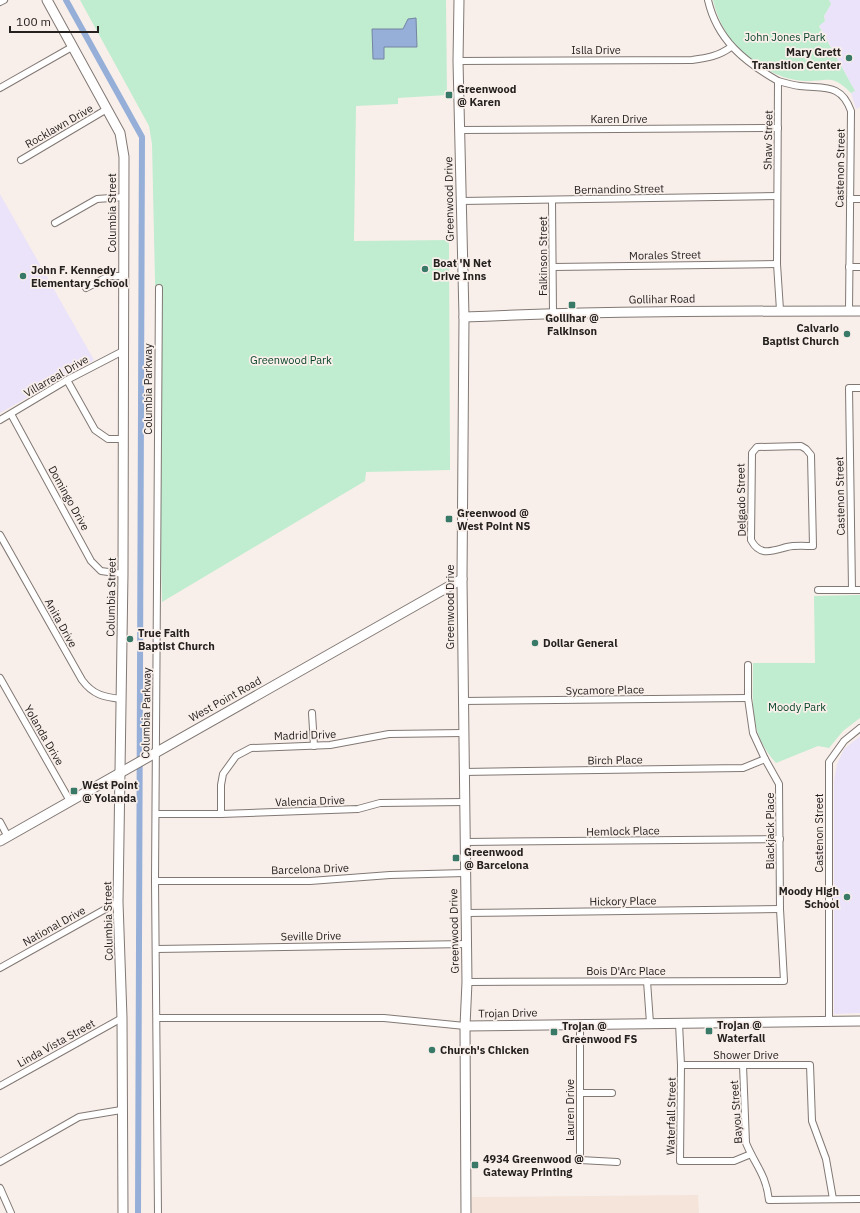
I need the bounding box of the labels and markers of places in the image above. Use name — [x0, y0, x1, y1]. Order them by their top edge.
place label: Mary Grett Transition Center — [752, 45, 842, 72]
marker: Mary Grett Transition Center — [844, 53, 854, 63]
place label: Greenwood @ Karen — [457, 82, 516, 109]
marker: Greenwood @ Karen — [444, 90, 454, 100]
place label: Boat 'N Net Drive Inns — [433, 256, 491, 283]
place label: John F. Kennedy Elementary School — [31, 263, 129, 290]
marker: Boat 'N Net Drive Inns — [420, 264, 430, 274]
marker: John F. Kennedy Elementary School — [18, 271, 28, 281]
marker: Gollihar @ Falkinson — [567, 300, 577, 310]
place label: Gollihar @ Falkinson — [545, 311, 599, 338]
place label: Calvario Baptist Church — [762, 321, 839, 348]
marker: Calvario Baptist Church — [842, 329, 852, 339]
place label: Greenwood @ West Point NS — [457, 506, 531, 533]
marker: Greenwood @ West Point NS — [444, 514, 454, 524]
place label: True Faith Baptist Church — [138, 626, 215, 653]
marker: True Faith Baptist Church — [125, 634, 135, 644]
place label: Dollar General — [543, 636, 618, 650]
marker: Dollar General — [530, 638, 540, 648]
place label: West Point @ Yolanda — [82, 778, 138, 805]
marker: West Point @ Yolanda — [69, 786, 79, 796]
place label: Greenwood @ Barcelona — [464, 845, 529, 872]
marker: Greenwood @ Barcelona — [451, 853, 461, 863]
place label: Moody High School — [779, 884, 840, 911]
marker: Moody High School — [842, 892, 852, 902]
place label: Trojan @ Waterfall — [717, 1018, 766, 1045]
place label: Trojan @ Greenwood FS — [562, 1019, 637, 1046]
marker: Trojan @ Waterfall — [704, 1026, 714, 1036]
marker: Trojan @ Greenwood FS — [549, 1027, 559, 1037]
place label: Church's Chicken — [440, 1043, 529, 1057]
marker: Church's Chicken — [427, 1045, 437, 1055]
place label: 4934 Greenwood @ Gateway Printing — [483, 1152, 584, 1179]
marker: 4934 Greenwood @ Gateway Printing — [470, 1160, 480, 1170]

